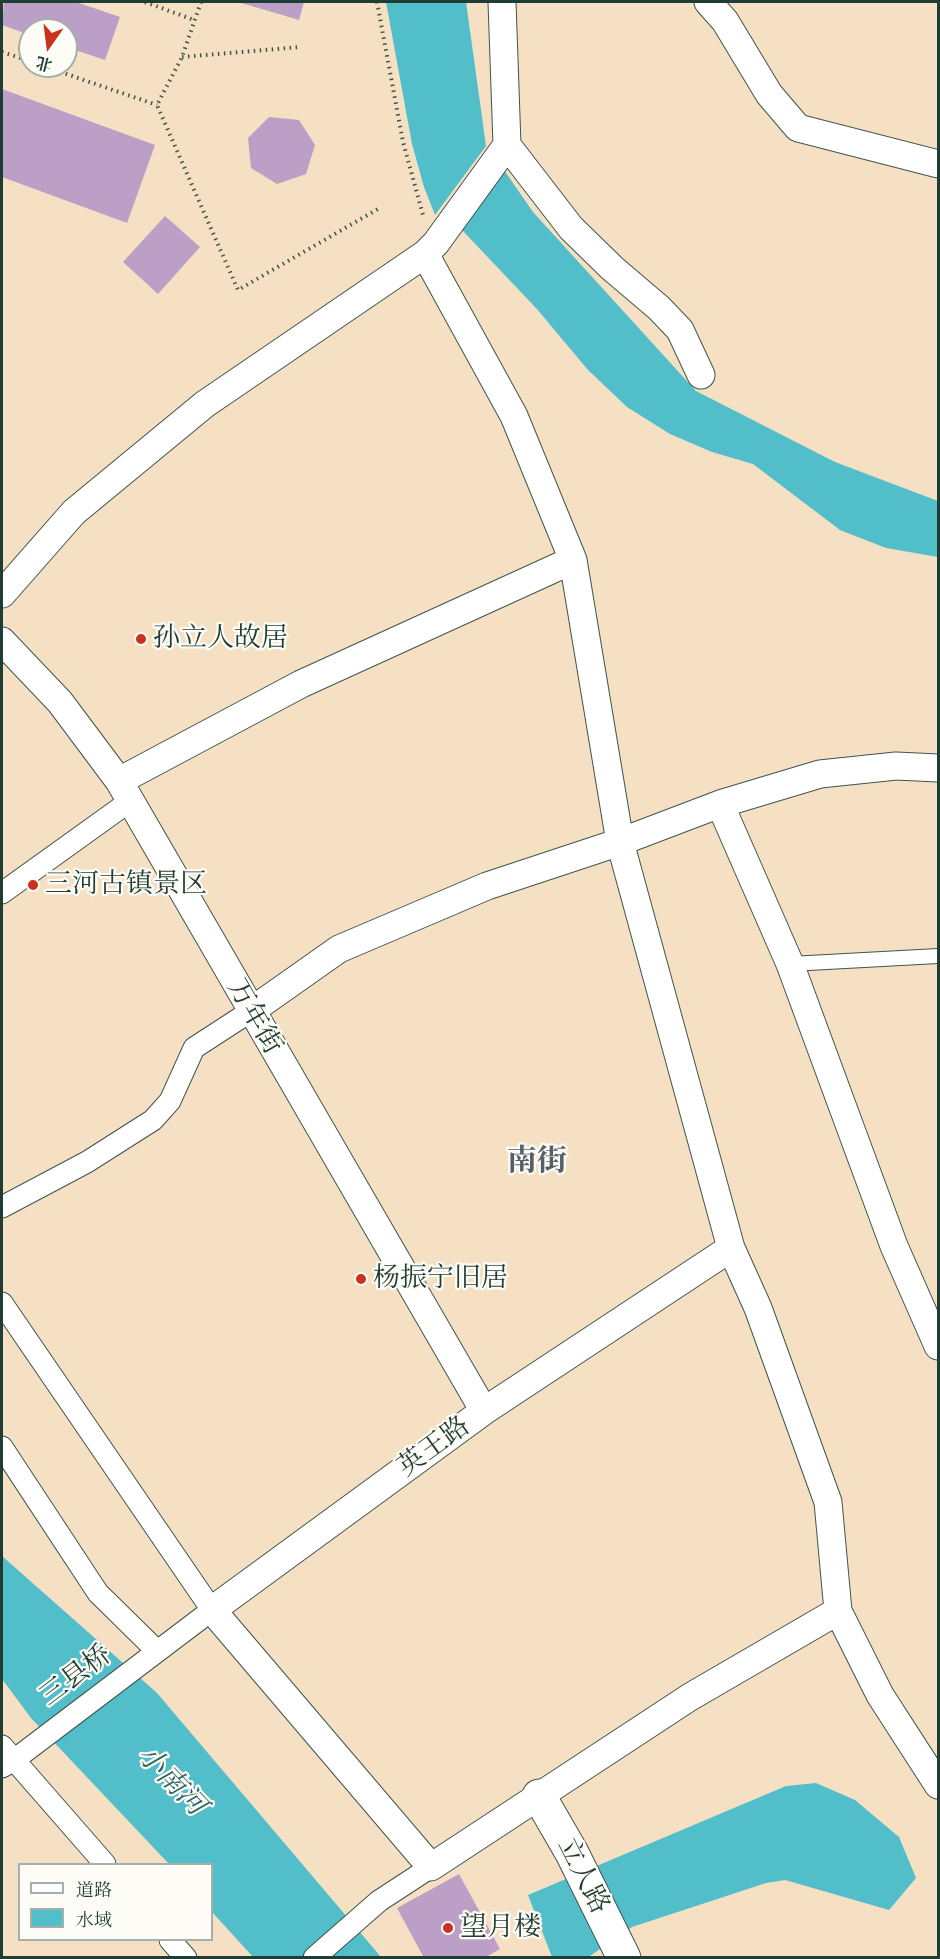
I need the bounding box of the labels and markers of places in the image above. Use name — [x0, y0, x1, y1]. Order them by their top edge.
place label: 孙立人故居 — [153, 623, 288, 655]
marker: 孙立人故居 — [134, 632, 148, 646]
place label: 三河古镇景区 — [45, 869, 207, 901]
marker: 三河古镇景区 — [26, 878, 40, 892]
place label: 杨振宁旧居 — [373, 1263, 508, 1295]
marker: 杨振宁旧居 — [354, 1272, 368, 1286]
place label: 望月楼 — [460, 1912, 541, 1944]
marker: 望月楼 — [441, 1921, 455, 1935]

